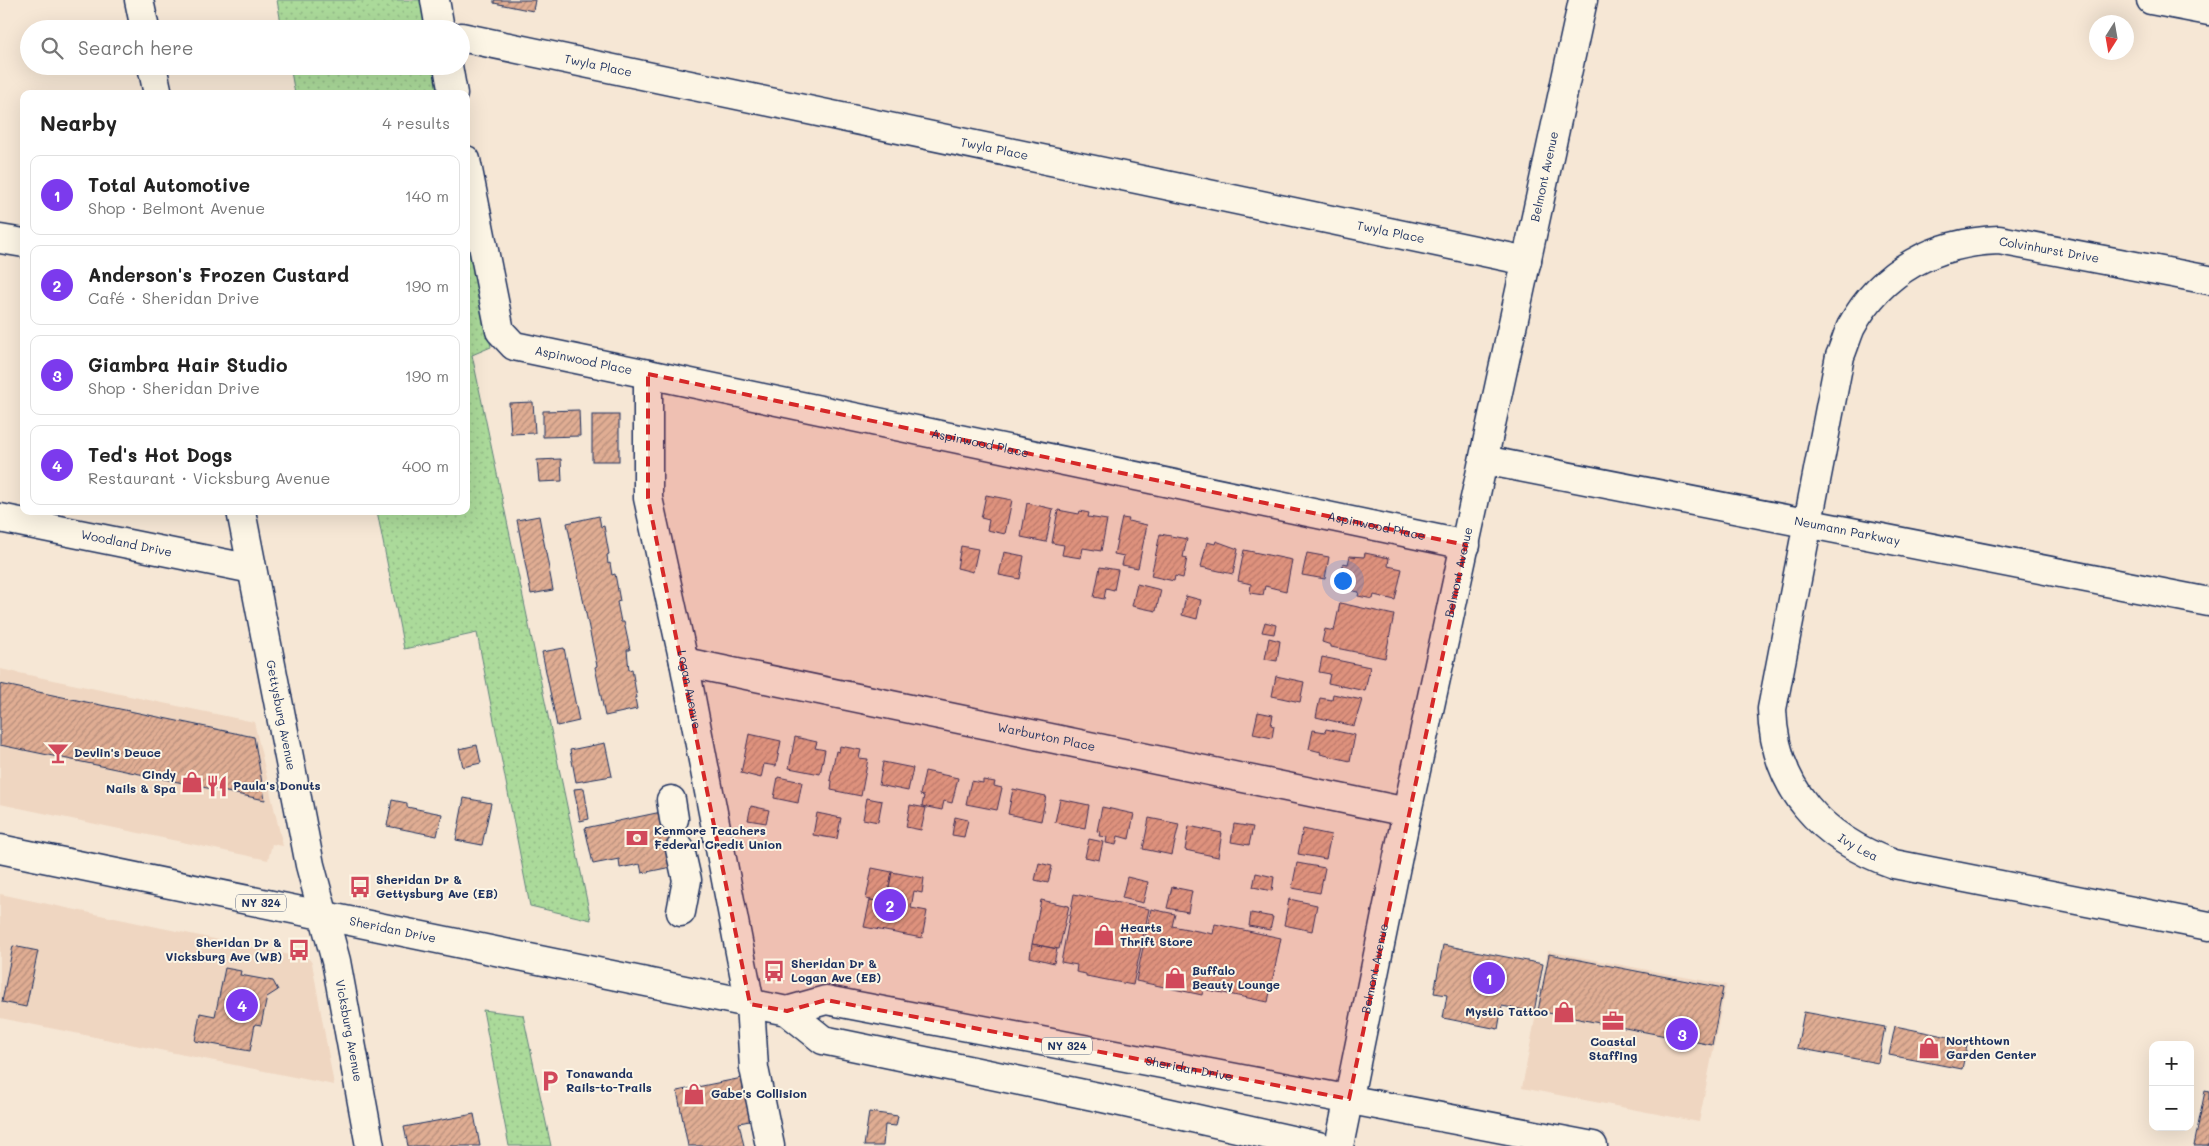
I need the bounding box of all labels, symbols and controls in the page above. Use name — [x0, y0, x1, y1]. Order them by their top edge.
north arrow — [2089, 15, 2134, 60]
search box — [20, 20, 470, 75]
icon: search — [38, 34, 66, 62]
text: Search here — [78, 35, 194, 60]
street label: Twyla Place — [563, 50, 634, 80]
text: Nearby — [40, 109, 117, 136]
text: 4 results — [382, 112, 450, 133]
street label: Belmont Avenue — [1526, 130, 1561, 223]
street label: Twyla Place — [959, 133, 1030, 163]
text: Total Automotive — [88, 172, 250, 197]
text: 1 — [53, 185, 61, 206]
text: 140 m — [405, 185, 449, 206]
text: Shop · Belmont Avenue — [88, 197, 265, 218]
street label: Twyla Place — [1356, 216, 1426, 246]
street label: Colvinhurst Drive — [1998, 232, 2100, 266]
text: Anderson's Frozen Custard — [88, 262, 349, 287]
text: 2 — [53, 275, 61, 296]
text: 190 m — [405, 275, 449, 296]
text: Café · Sheridan Drive — [88, 287, 259, 308]
street label: Aspinwood Place — [534, 342, 634, 378]
text: Giambra Hair Studio — [88, 352, 288, 377]
text: 3 — [52, 365, 62, 386]
text: 190 m — [405, 365, 449, 386]
text: Shop · Sheridan Drive — [88, 377, 260, 398]
street label: Aspinwood Place — [930, 424, 1030, 460]
text: Ted's Hot Dogs — [88, 442, 232, 467]
text: 4 — [52, 455, 62, 476]
text: 400 m — [402, 455, 449, 476]
text: Restaurant · Vicksburg Avenue — [88, 467, 330, 488]
street label: Aspinwood Place — [1326, 507, 1427, 543]
street label: Neumann Parkway — [1793, 512, 1902, 548]
street label: Woodland Drive — [80, 526, 174, 560]
street label: Belmont Avenue — [1440, 526, 1476, 619]
your location — [1330, 568, 1356, 594]
street label: Logan Avenue — [675, 648, 706, 730]
street label: Gettysburg Avenue — [263, 659, 300, 771]
street label: Warburton Place — [996, 718, 1097, 754]
bar icon: Devlin's Deuce — [45, 740, 71, 766]
place label: Devlin's Deuce — [74, 744, 161, 760]
place label: Cindy Nails & Spa — [106, 766, 176, 796]
shop icon: Cindy Nails & Spa — [179, 769, 205, 795]
restaurant icon: Paula's Donuts — [204, 773, 230, 799]
place label: Paula's Donuts — [233, 777, 321, 793]
place label: Kenmore Teachers Federal Credit Union — [654, 822, 782, 852]
bank icon: Kenmore Teachers Federal Credit Union — [624, 825, 650, 851]
street label: Ivy Lea — [1835, 829, 1881, 864]
place label: Sheridan Dr & Gettysburg Ave (EB) — [376, 871, 498, 901]
bus stop icon: Sheridan Dr & Gettysburg Ave (EB) — [347, 874, 373, 900]
pin: 2 — [874, 886, 906, 924]
road number: NY 324 — [236, 894, 286, 911]
street label: Sheridan Drive — [348, 912, 438, 946]
place label: Hearts Thrift Store — [1120, 919, 1193, 949]
shop icon: Hearts Thrift Store — [1091, 922, 1117, 948]
street label: Belmont Avenue — [1357, 922, 1391, 1015]
place label: Sheridan Dr & Vicksburg Ave (WB) — [166, 934, 282, 964]
bus stop icon: Sheridan Dr & Vicksburg Ave (WB) — [286, 937, 312, 963]
place label: Sheridan Dr & Logan Ave (EB) — [791, 955, 881, 985]
bus stop icon: Sheridan Dr & Logan Ave (EB) — [761, 958, 787, 984]
pin: 1 — [1473, 959, 1505, 997]
place label: Buffalo Beauty Lounge — [1192, 962, 1280, 992]
shop icon: Buffalo Beauty Lounge — [1162, 965, 1188, 991]
street label: Vicksburg Avenue — [333, 978, 367, 1083]
pin: 4 — [226, 986, 258, 1024]
shop icon: Mystic Tattoo — [1551, 999, 1577, 1025]
place label: Mystic Tattoo — [1465, 1003, 1548, 1019]
office icon: Coastal Staffing — [1600, 1008, 1626, 1034]
pin: 3 — [1666, 1015, 1698, 1053]
place label: Northtown Garden Center — [1946, 1032, 2037, 1062]
place label: Coastal Staffing — [1589, 1033, 1637, 1063]
shop icon: Northtown Garden Center — [1916, 1035, 1942, 1061]
road number: NY 324 — [1042, 1038, 1092, 1054]
map controls — [2149, 1041, 2194, 1131]
button: + — [2149, 1041, 2194, 1086]
street label: Sheridan Drive — [1144, 1052, 1234, 1084]
place label: Tonawanda Rails-to-Trails — [566, 1065, 652, 1095]
parking icon: Tonawanda Rails-to-Trails — [537, 1068, 563, 1094]
shop icon: Gabe's Collision — [681, 1081, 707, 1107]
place label: Gabe's Collision — [711, 1085, 807, 1101]
button: − — [2149, 1086, 2194, 1131]

